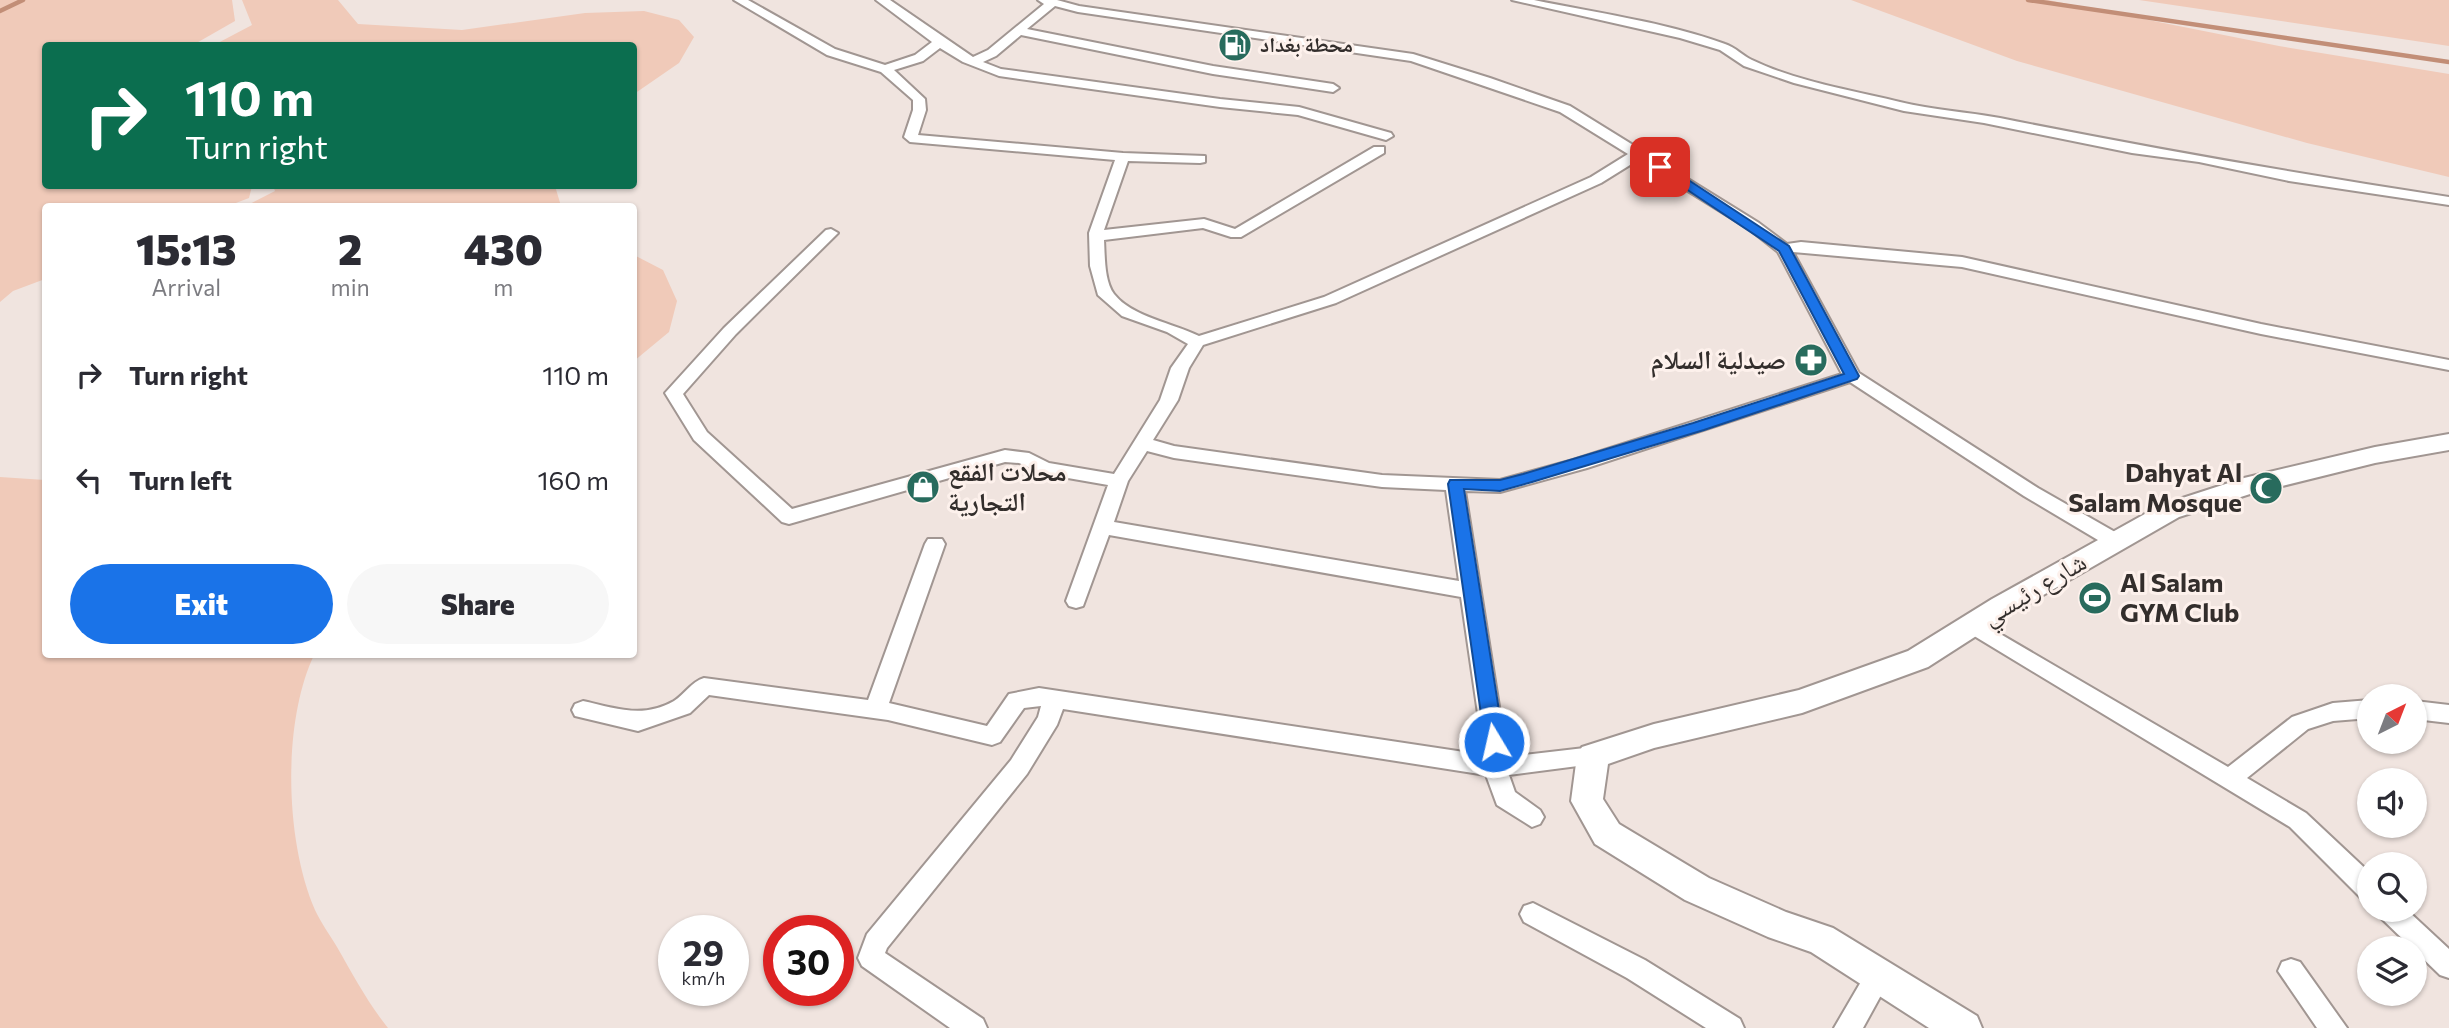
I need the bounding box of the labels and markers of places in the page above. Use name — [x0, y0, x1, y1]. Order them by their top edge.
fuel station icon: محطة بغداد — [1216, 26, 1254, 64]
place label: محطة بغداد — [1260, 31, 1353, 57]
pin — [1630, 137, 1690, 197]
pharmacy icon: صيدلية السلام — [1792, 341, 1830, 379]
place label: صيدلية السلام — [1651, 343, 1786, 378]
place label: محلات الفقع التجارية — [948, 455, 1067, 517]
place label: Dahyat Al Salam Mosque — [2068, 456, 2242, 517]
shop icon: محلات الفقع التجارية — [904, 468, 942, 506]
mosque icon: Dahyat Al Salam Mosque — [2247, 469, 2285, 507]
place label: Al Salam GYM Club — [2120, 566, 2239, 627]
sports icon: Al Salam GYM Club — [2076, 579, 2114, 617]

